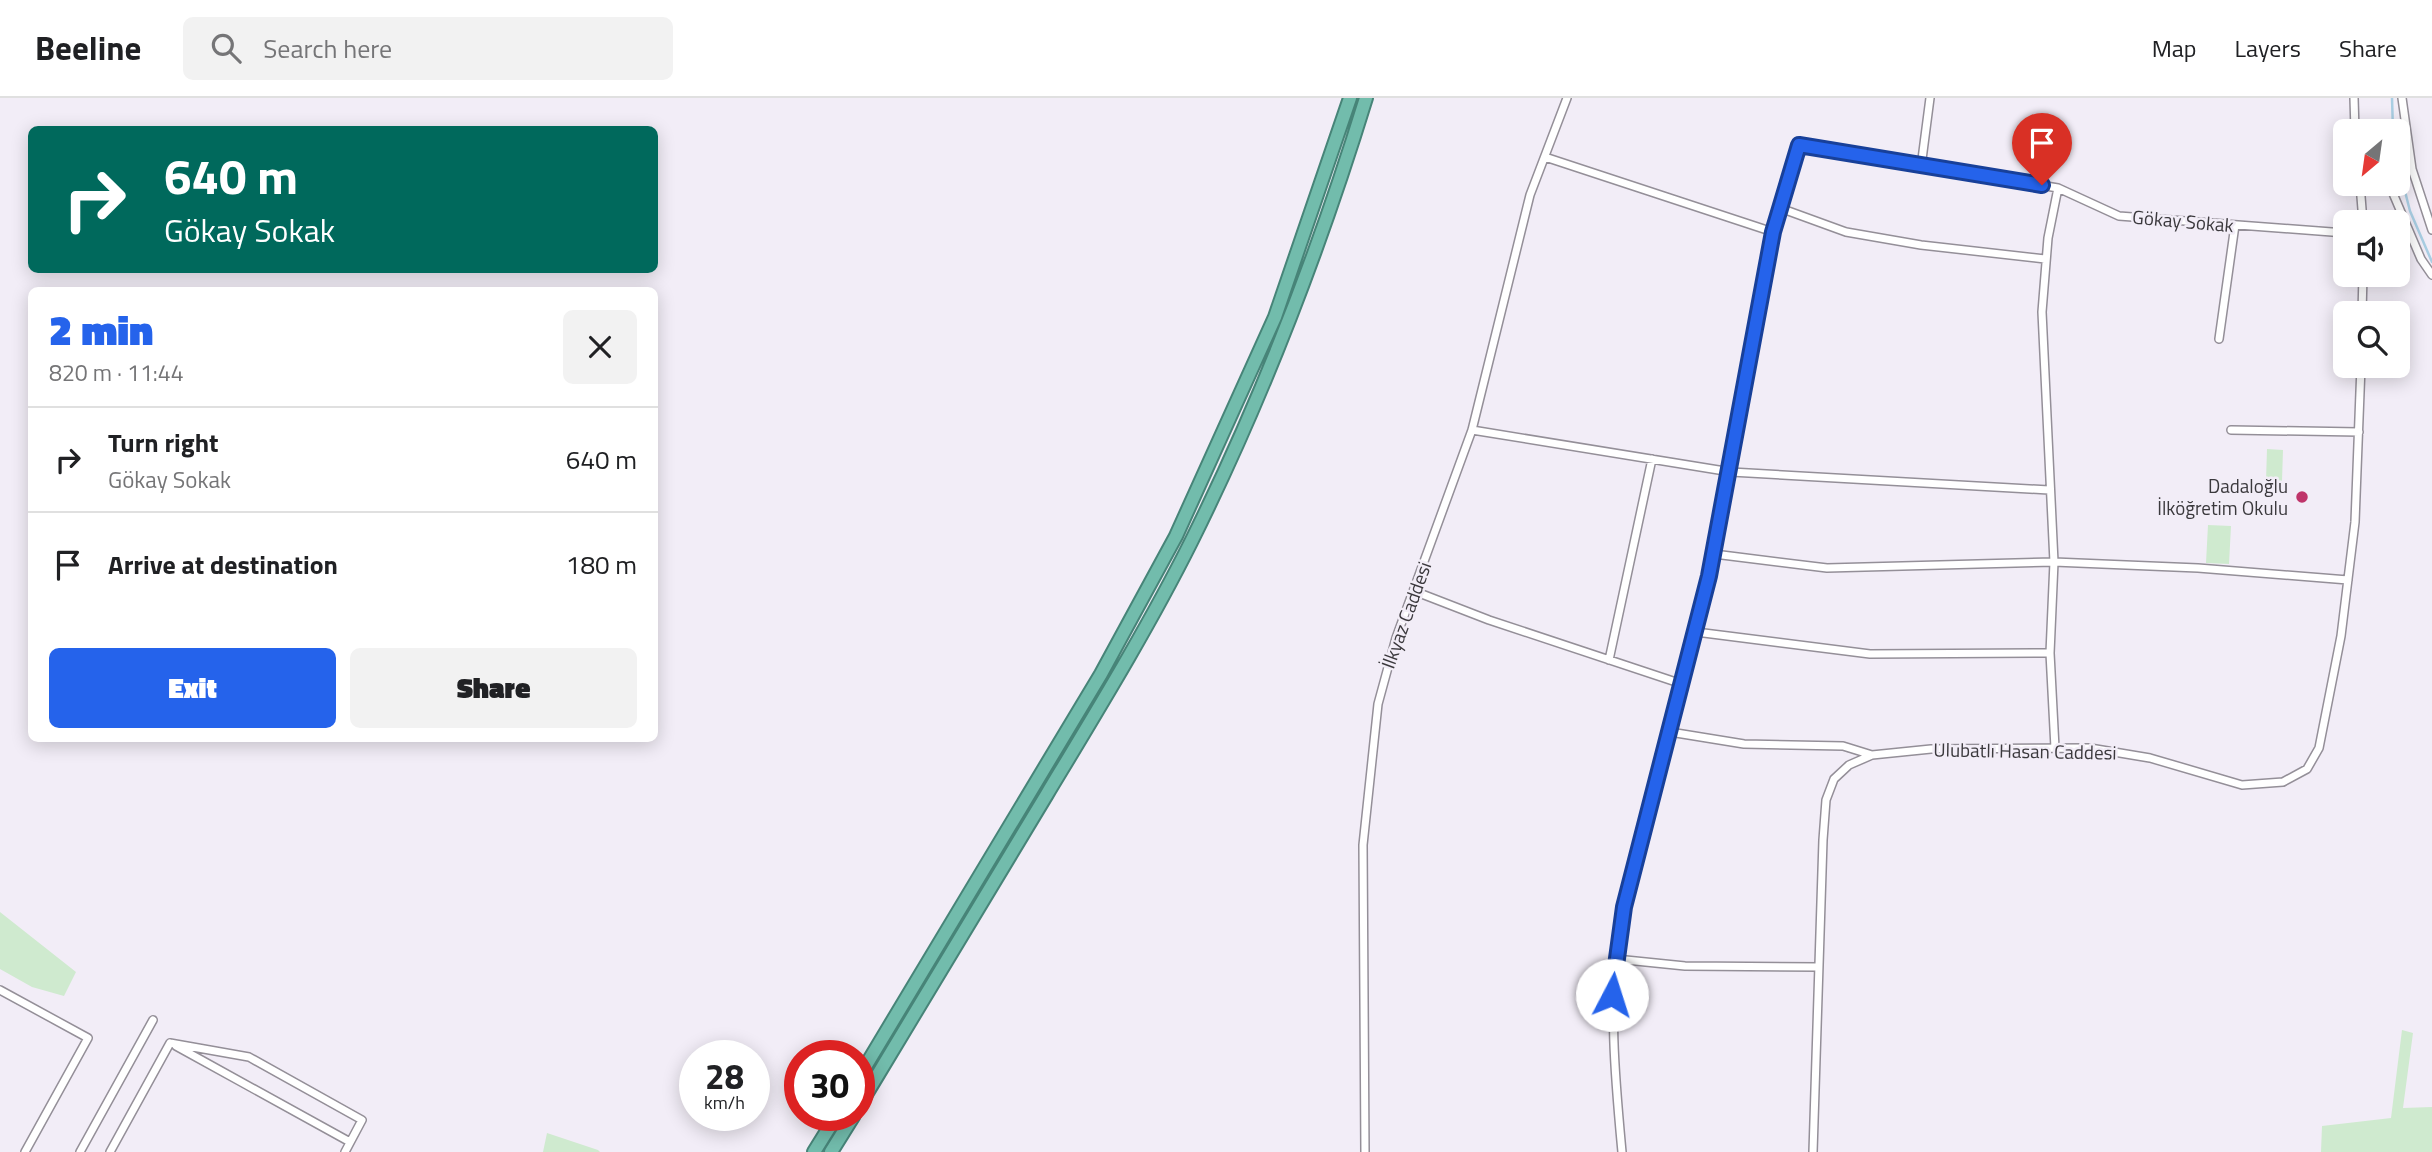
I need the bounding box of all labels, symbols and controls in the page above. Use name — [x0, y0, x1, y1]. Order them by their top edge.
search box — [183, 17, 673, 80]
text: Beeline — [35, 23, 141, 73]
icon: search — [207, 29, 245, 67]
text: Search here — [263, 29, 392, 68]
text: Map — [2152, 30, 2197, 66]
text: Layers — [2235, 30, 2301, 66]
text: Share — [2339, 30, 2397, 66]
pin — [2012, 113, 2072, 185]
north arrow — [2333, 119, 2410, 196]
map controls — [2333, 119, 2410, 378]
icon: arrive — [2023, 124, 2061, 162]
text: 640 m — [164, 138, 298, 213]
icon: right — [49, 154, 140, 245]
street label: Gökay Sokak — [2131, 202, 2235, 239]
text: Gökay Sokak — [164, 206, 335, 254]
button: sound — [2333, 210, 2410, 287]
text: 2 min — [49, 297, 153, 361]
button: search — [2333, 301, 2410, 378]
button: close — [563, 310, 637, 384]
text: 820 m · 11:44 — [49, 355, 184, 390]
text: Turn right — [108, 423, 219, 462]
text: 640 m — [566, 440, 637, 479]
icon: right — [49, 441, 87, 479]
text: Gökay Sokak — [108, 462, 231, 497]
place label: Dadaloğlu İlköğretim Okulu — [2157, 471, 2288, 522]
marker: Dadaloğlu İlköğretim Okulu — [2294, 489, 2310, 505]
text: Arrive at destination — [108, 545, 338, 584]
text: 180 m — [566, 545, 637, 584]
icon: arrive — [49, 546, 87, 584]
street label: İlkyaz Caddesi — [1373, 557, 1438, 672]
button: Exit — [49, 648, 336, 728]
button: Share — [350, 648, 637, 728]
street label: Ulubatlı Hasan Caddesi — [1933, 734, 2117, 767]
position arrow — [1575, 958, 1649, 1032]
speed limit sign: 30 — [784, 1040, 875, 1131]
text: 28 — [705, 1049, 744, 1103]
text: km/h — [704, 1089, 745, 1116]

